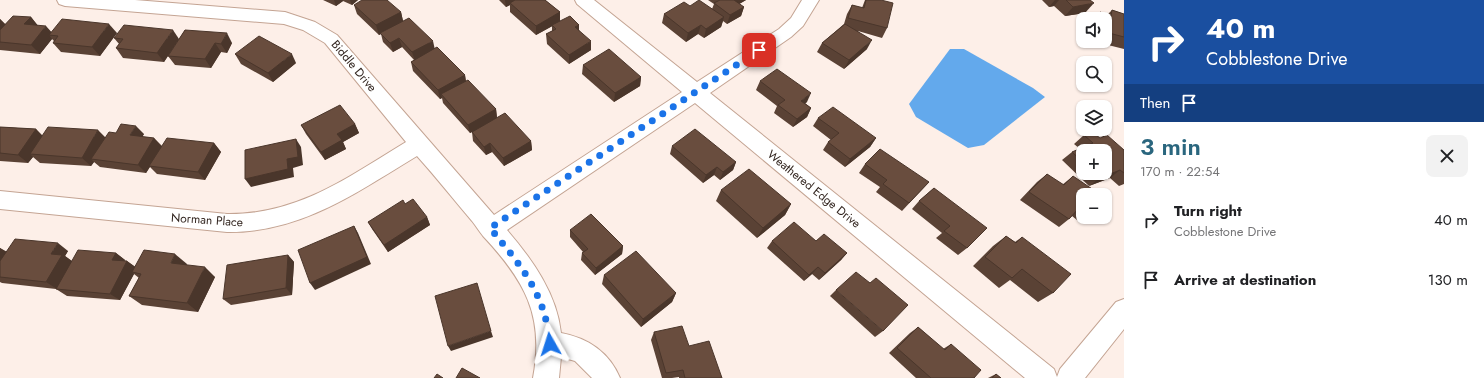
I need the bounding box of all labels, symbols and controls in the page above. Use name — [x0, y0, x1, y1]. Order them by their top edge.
text: 40 m — [1206, 8, 1275, 49]
map controls — [1076, 12, 1112, 224]
button: sound — [1076, 12, 1112, 48]
icon: right — [1140, 16, 1192, 68]
pin — [742, 33, 776, 67]
street label: Biddle Drive — [327, 36, 381, 96]
icon: arrive — [748, 39, 770, 61]
text: Cobblestone Drive — [1206, 46, 1348, 72]
button: search — [1076, 56, 1112, 92]
text: Then — [1140, 92, 1170, 114]
icon: arrive — [1178, 92, 1200, 114]
button: layers — [1076, 100, 1112, 136]
text: 3 min — [1140, 129, 1201, 164]
button: close — [1426, 135, 1468, 177]
button: + — [1076, 144, 1112, 180]
street label: Weathered Edge Drive — [763, 146, 865, 232]
text: 170 m · 22:54 — [1140, 162, 1220, 181]
button: − — [1076, 188, 1112, 224]
text: Turn right — [1174, 200, 1242, 222]
street label: Norman Place — [170, 209, 244, 231]
icon: right — [1140, 209, 1162, 231]
text: 40 m — [1434, 209, 1468, 231]
text: Cobblestone Drive — [1174, 222, 1276, 241]
icon: arrive — [1140, 269, 1162, 291]
text: Arrive at destination — [1174, 269, 1316, 291]
text: 130 m — [1428, 269, 1468, 291]
position arrow — [529, 323, 571, 365]

